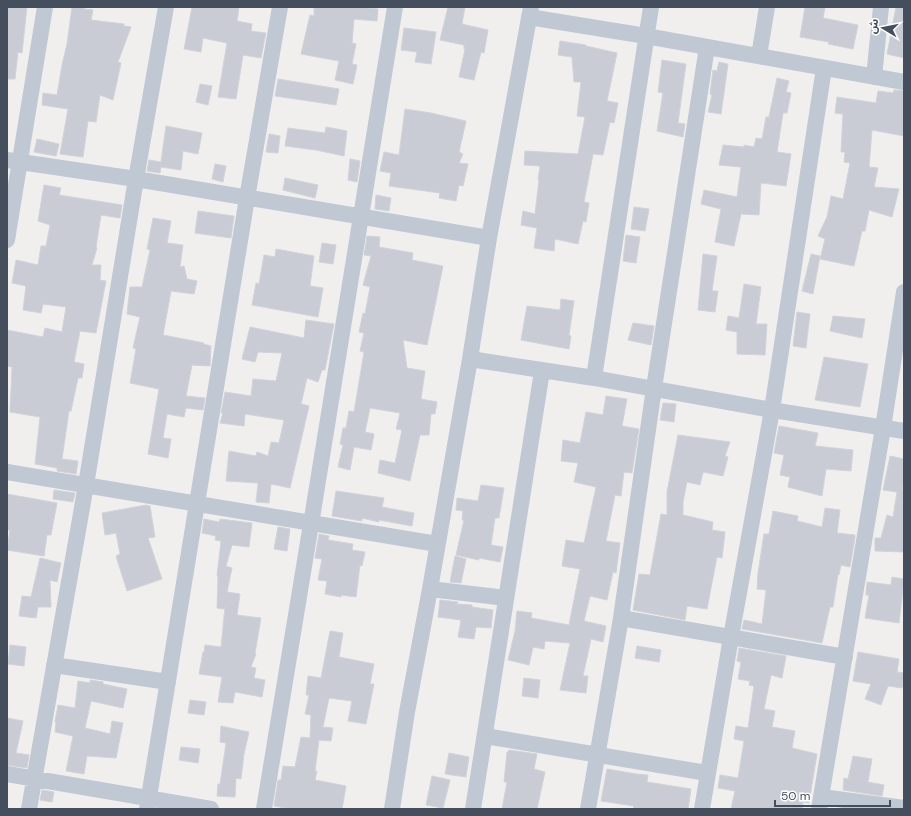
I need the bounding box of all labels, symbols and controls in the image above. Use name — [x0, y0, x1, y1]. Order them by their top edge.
north arrow — [863, 8, 903, 48]
text: ش — [865, 18, 881, 35]
scale bar — [775, 782, 890, 808]
text: 50 m — [781, 788, 810, 804]

